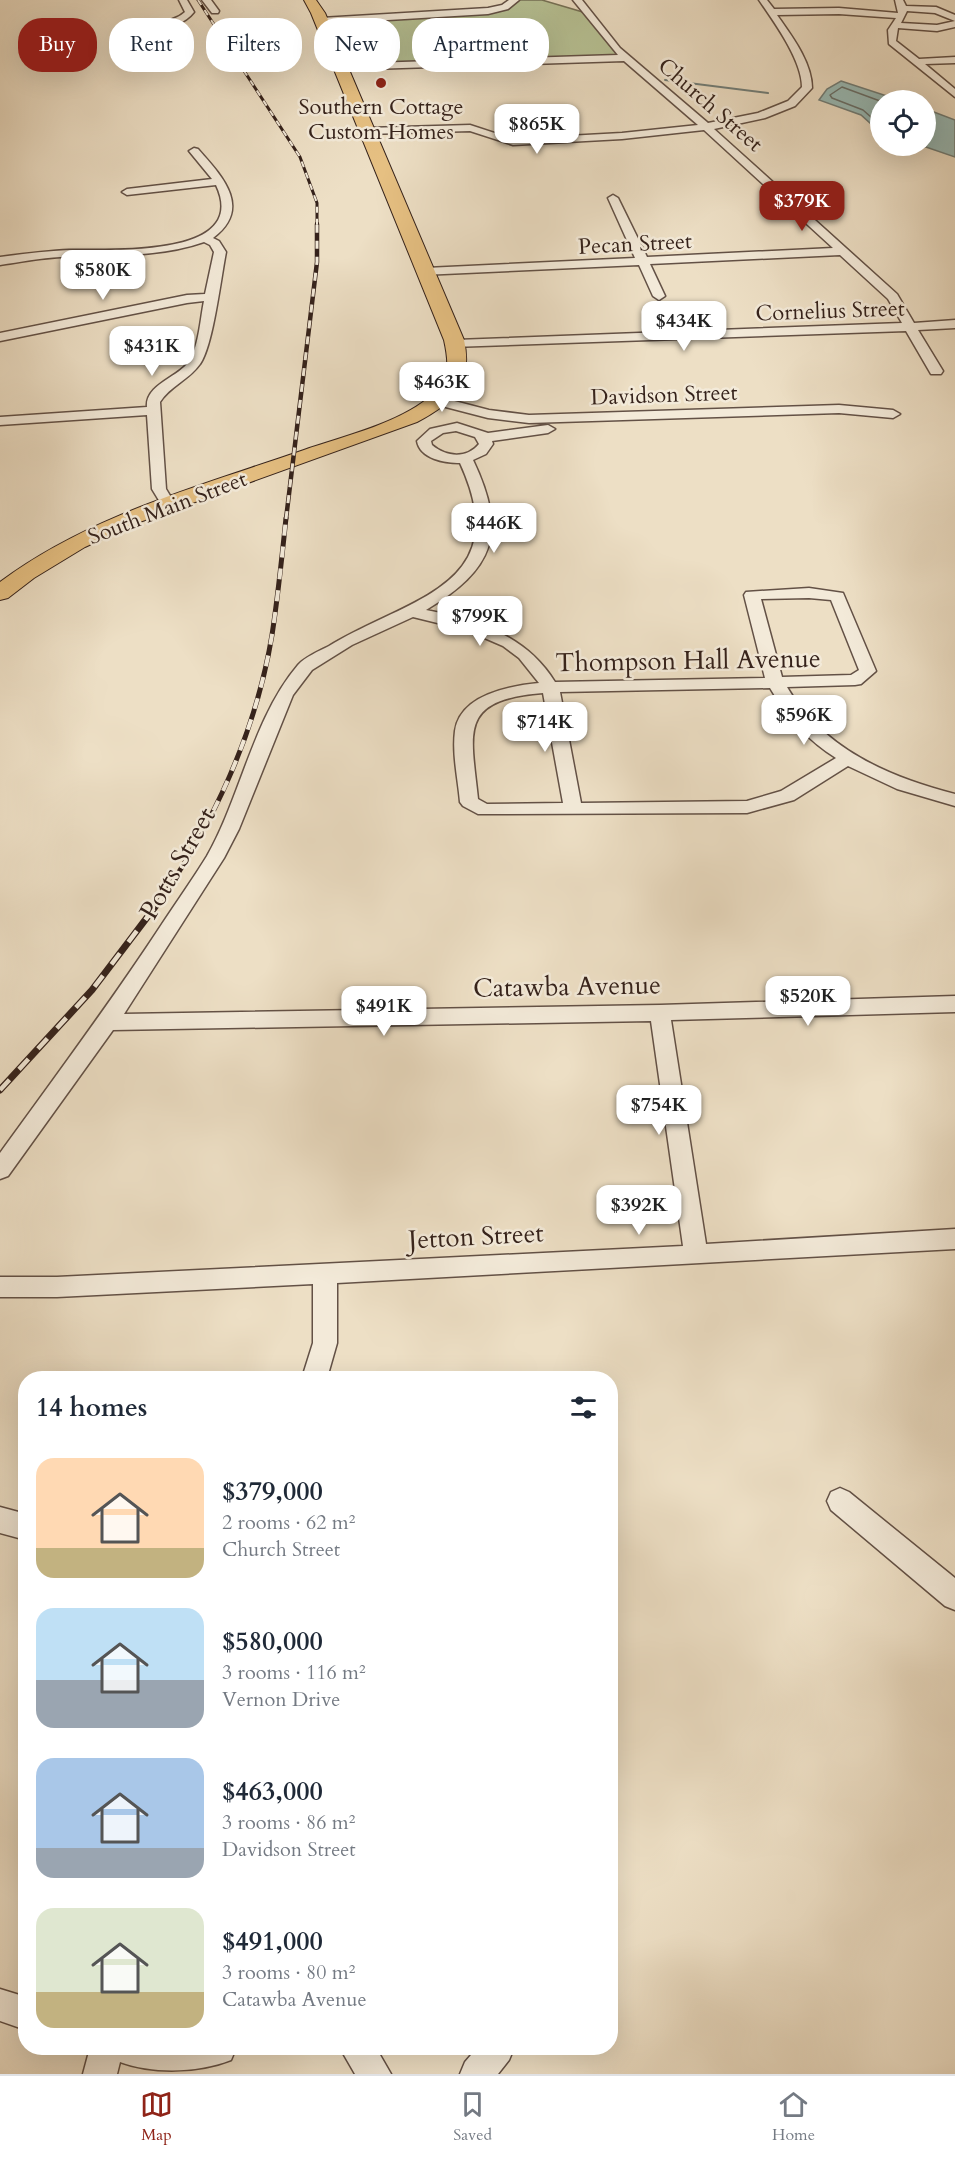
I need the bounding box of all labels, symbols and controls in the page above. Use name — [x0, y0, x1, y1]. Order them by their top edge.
chip: Buy — [18, 18, 97, 72]
chip: Rent — [109, 18, 194, 72]
chip: Filters — [206, 18, 302, 72]
chip: New — [314, 18, 400, 72]
chip: Apartment — [412, 18, 549, 72]
street label: Church Street — [651, 51, 769, 159]
marker: Southern Cottage Custom Homes — [374, 76, 388, 90]
map controls — [870, 90, 936, 156]
button: locate — [870, 90, 936, 156]
place label: Southern Cottage Custom Homes — [299, 92, 463, 147]
pin: $865K — [495, 104, 579, 155]
text: $865K — [508, 110, 566, 137]
pin: $379K — [760, 181, 844, 232]
text: $379K — [773, 187, 831, 214]
street label: Pecan Street — [577, 226, 693, 262]
pin: $580K — [61, 250, 145, 301]
text: $580K — [74, 256, 132, 283]
street label: Cornelius Street — [755, 293, 905, 329]
pin: $434K — [642, 301, 726, 352]
text: $434K — [655, 307, 713, 334]
pin: $431K — [110, 326, 194, 377]
text: $431K — [123, 332, 181, 359]
pin: $463K — [400, 362, 484, 413]
text: $463K — [413, 368, 471, 395]
street label: Davidson Street — [590, 377, 738, 413]
street label: South Main Street — [84, 464, 251, 552]
pin: $446K — [452, 503, 536, 554]
text: $446K — [465, 509, 523, 536]
pin: $799K — [438, 596, 522, 647]
text: $799K — [451, 602, 509, 629]
street label: Thompson Hall Avenue — [555, 641, 821, 680]
pin: $596K — [762, 695, 846, 746]
text: $596K — [775, 701, 833, 728]
pin: $714K — [503, 702, 587, 753]
text: $714K — [516, 708, 574, 735]
street label: Potts Street — [131, 801, 224, 926]
street label: Catawba Avenue — [473, 967, 661, 1006]
pin: $520K — [766, 976, 850, 1027]
text: $520K — [779, 982, 837, 1009]
pin: $491K — [342, 986, 426, 1037]
text: $491K — [355, 992, 413, 1019]
pin: $754K — [617, 1085, 701, 1136]
text: $754K — [630, 1091, 688, 1118]
pin: $392K — [597, 1185, 681, 1236]
text: $392K — [610, 1191, 668, 1218]
street label: Jetton Street — [404, 1215, 545, 1258]
text: 14 homes — [36, 1390, 147, 1425]
icon: filters — [567, 1391, 600, 1424]
text: $379,000 — [222, 1474, 323, 1509]
icon: home — [84, 1482, 156, 1554]
text: 2 rooms · 62 m² — [222, 1509, 355, 1536]
text: Church Street — [222, 1536, 340, 1563]
text: $580,000 — [222, 1624, 323, 1659]
icon: home — [84, 1632, 156, 1704]
text: 3 rooms · 116 m² — [222, 1659, 366, 1686]
text: Vernon Drive — [222, 1686, 340, 1713]
text: $463,000 — [222, 1774, 323, 1809]
icon: home — [84, 1782, 156, 1854]
text: 3 rooms · 86 m² — [222, 1809, 355, 1836]
text: Davidson Street — [222, 1836, 356, 1863]
text: $491,000 — [222, 1924, 323, 1959]
icon: home — [84, 1932, 156, 2004]
text: 3 rooms · 80 m² — [222, 1959, 355, 1986]
text: Catawba Avenue — [222, 1986, 367, 2013]
tab: Map — [140, 2088, 173, 2146]
tab: Saved — [453, 2088, 492, 2146]
tab: Home — [772, 2088, 815, 2146]

